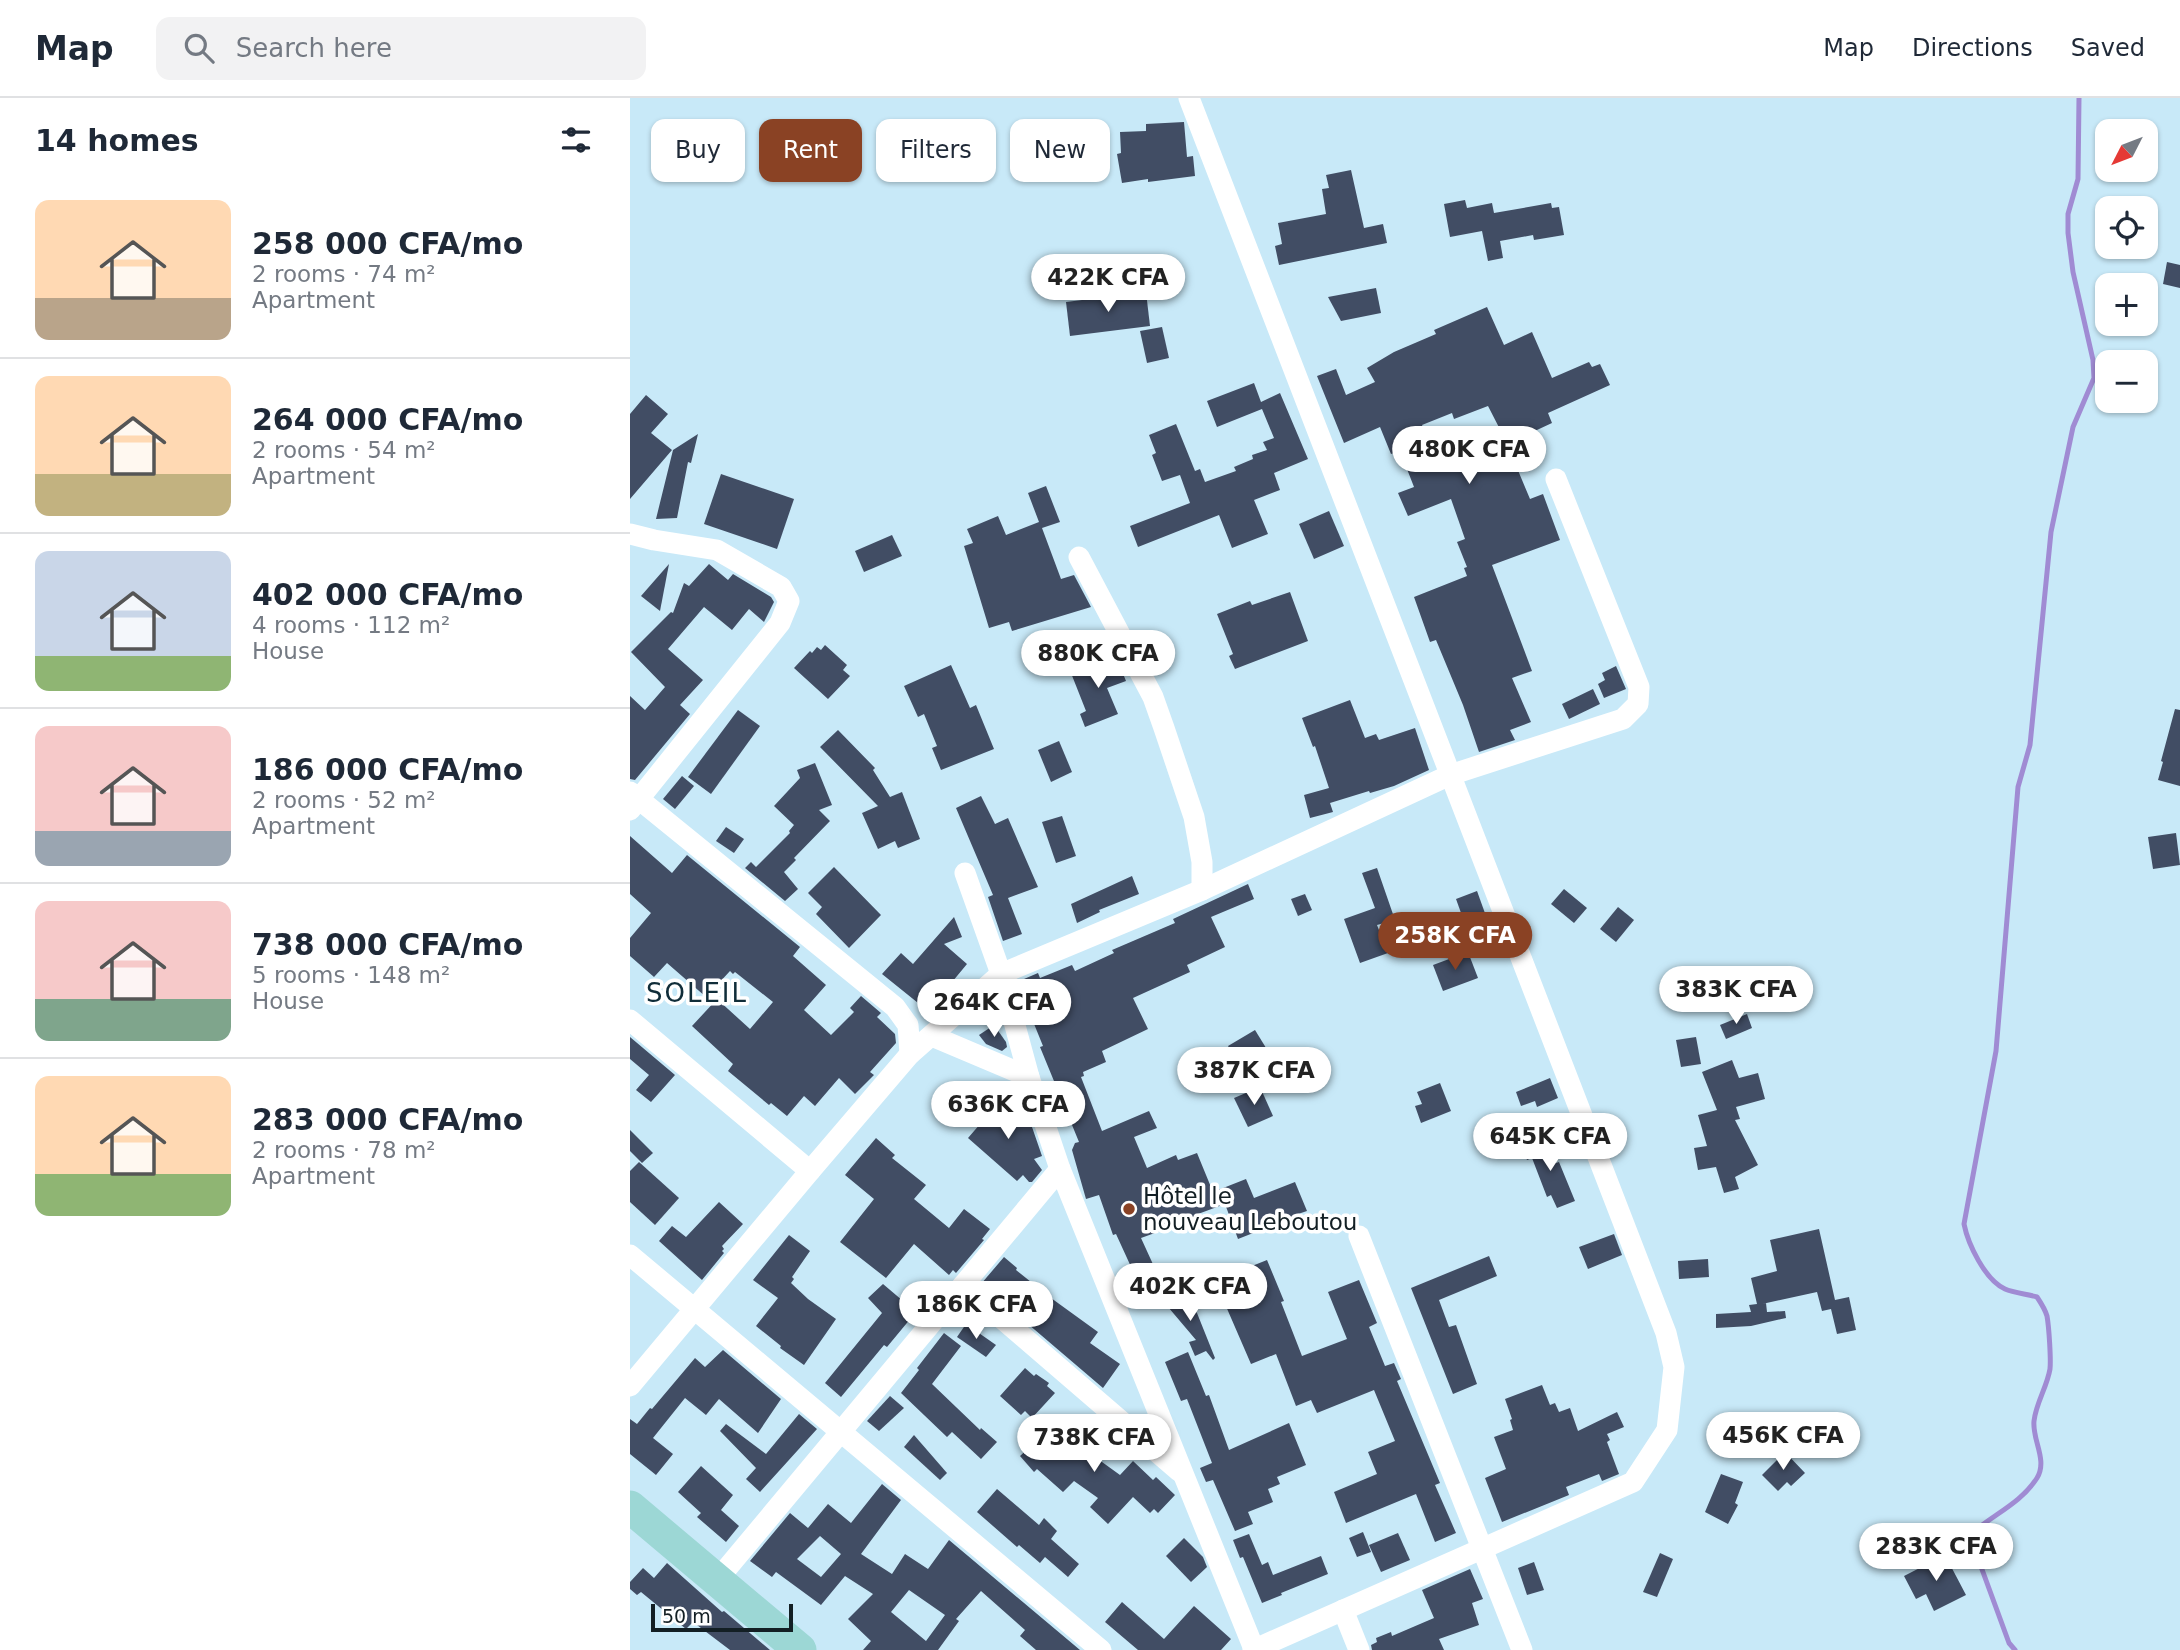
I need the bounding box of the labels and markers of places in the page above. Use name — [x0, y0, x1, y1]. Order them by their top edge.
pin: 422K CFA — [1036, 254, 1180, 314]
pin: 480K CFA — [1397, 426, 1541, 486]
pin: 880K CFA — [1026, 630, 1170, 690]
pin: 258K CFA — [1383, 912, 1527, 972]
pin: 383K CFA — [1664, 967, 1808, 1026]
pin: 264K CFA — [922, 979, 1066, 1039]
pin: 387K CFA — [1182, 1048, 1326, 1107]
pin: 636K CFA — [936, 1082, 1080, 1141]
pin: 645K CFA — [1478, 1114, 1622, 1173]
place label: Hôtel le nouveau Leboutou — [1143, 1183, 1357, 1235]
marker: Hôtel le nouveau Leboutou — [1121, 1201, 1137, 1217]
pin: 402K CFA — [1118, 1264, 1262, 1323]
pin: 186K CFA — [904, 1282, 1048, 1341]
pin: 456K CFA — [1711, 1412, 1855, 1472]
pin: 738K CFA — [1022, 1414, 1166, 1474]
pin: 283K CFA — [1864, 1524, 2008, 1583]

